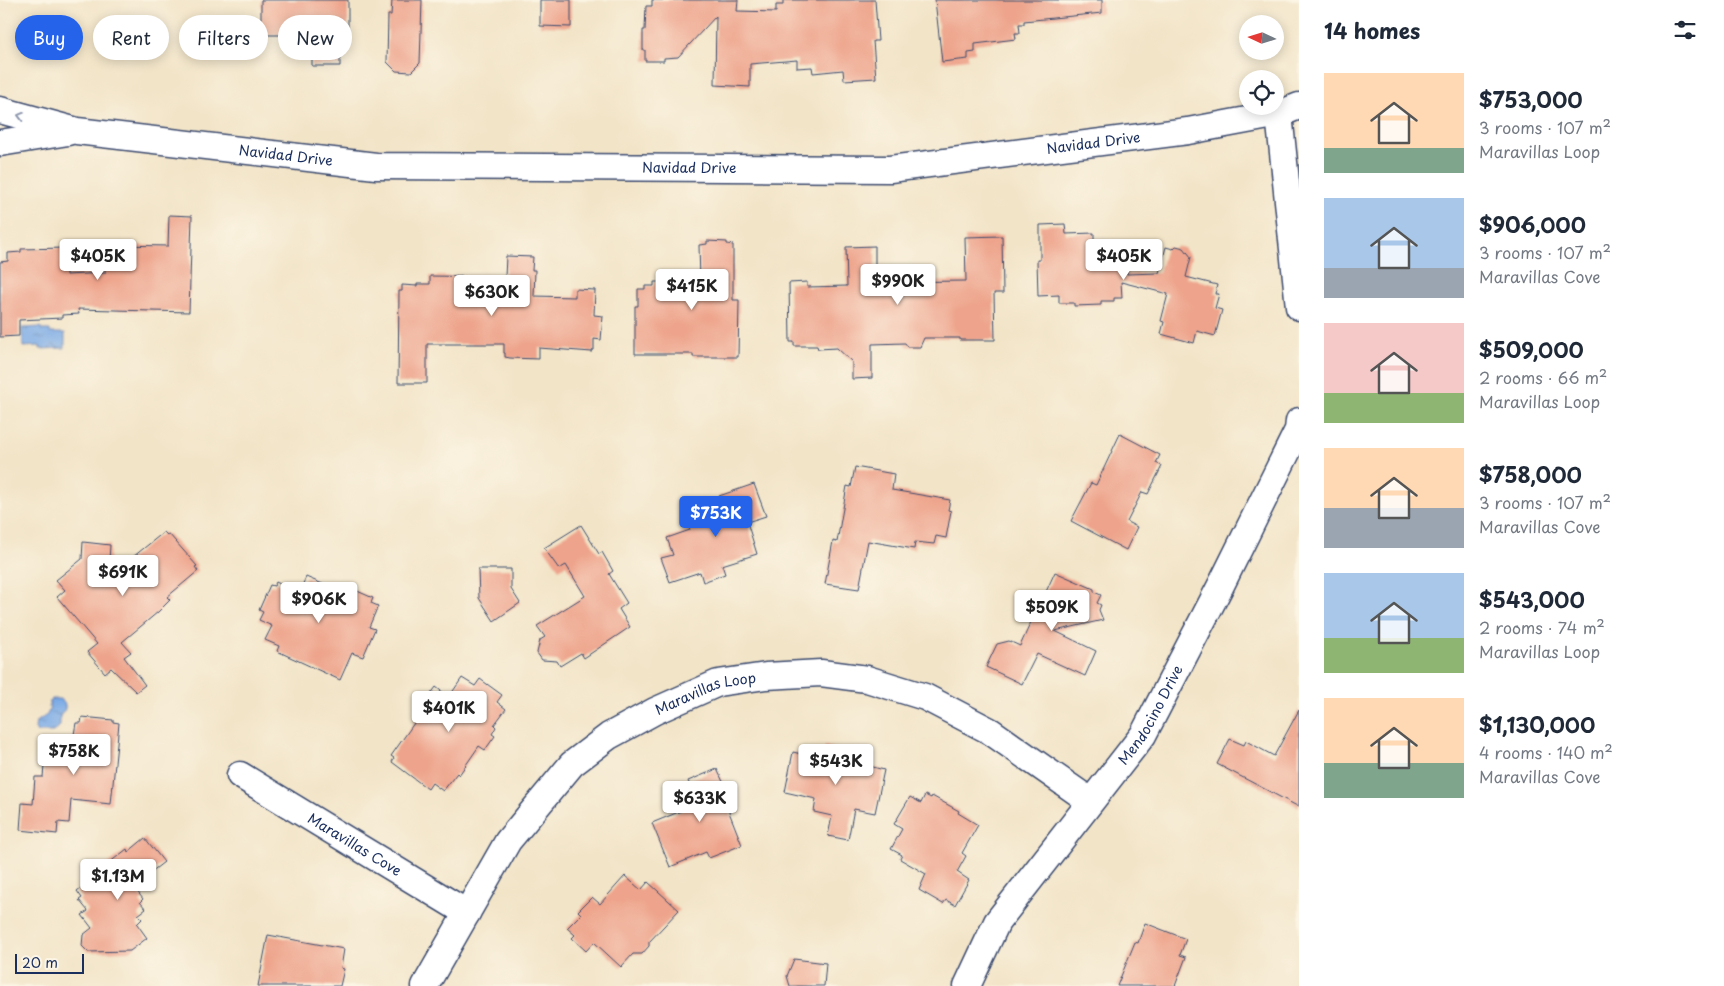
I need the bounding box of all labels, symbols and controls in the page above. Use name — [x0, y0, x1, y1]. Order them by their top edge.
text: 14 homes — [1324, 14, 1420, 46]
chip: Buy — [15, 15, 83, 60]
chip: Rent — [93, 15, 169, 60]
chip: Filters — [179, 15, 268, 60]
chip: New — [278, 15, 352, 60]
north arrow — [1239, 15, 1284, 60]
map controls — [1239, 15, 1284, 115]
icon: filters — [1671, 16, 1699, 44]
button: locate — [1239, 70, 1284, 115]
text: $753,000 — [1479, 83, 1583, 115]
icon: home — [1364, 93, 1424, 153]
one-way arrow — [17, 111, 26, 122]
text: 3 rooms · 107 m² — [1479, 115, 1611, 139]
street label: Navidad Drive — [1045, 126, 1142, 159]
street label: Navidad Drive — [238, 139, 334, 171]
text: Maravillas Loop — [1479, 139, 1600, 163]
street label: Navidad Drive — [642, 157, 736, 178]
text: $906,000 — [1479, 208, 1586, 240]
icon: home — [1364, 218, 1424, 278]
pin: $405K — [63, 238, 133, 281]
pin: $405K — [1089, 238, 1159, 281]
text: 3 rooms · 107 m² — [1479, 240, 1611, 264]
text: $405K — [70, 243, 126, 267]
text: $405K — [1096, 243, 1152, 267]
pin: $990K — [863, 264, 933, 306]
text: Maravillas Cove — [1479, 264, 1601, 288]
pin: $415K — [657, 268, 727, 311]
text: $990K — [871, 268, 925, 292]
text: $415K — [667, 273, 717, 297]
pin: $630K — [457, 274, 527, 317]
text: $630K — [465, 279, 519, 303]
text: $509,000 — [1479, 333, 1584, 365]
icon: home — [1364, 343, 1424, 403]
text: 2 rooms · 66 m² — [1479, 365, 1607, 389]
text: Maravillas Loop — [1479, 389, 1600, 413]
text: $758,000 — [1479, 458, 1582, 490]
icon: home — [1364, 468, 1424, 528]
text: 3 rooms · 107 m² — [1479, 490, 1611, 514]
pin: $753K — [681, 496, 751, 538]
text: $753K — [690, 500, 742, 524]
text: Maravillas Cove — [1479, 514, 1601, 538]
pin: $691K — [88, 554, 158, 597]
text: $691K — [98, 559, 148, 583]
pin: $906K — [284, 582, 354, 624]
text: $543,000 — [1479, 583, 1585, 615]
text: $906K — [291, 586, 347, 610]
pin: $509K — [1017, 590, 1087, 632]
icon: home — [1364, 593, 1424, 653]
text: $509K — [1025, 594, 1079, 618]
text: 2 rooms · 74 m² — [1479, 615, 1605, 639]
text: Maravillas Loop — [1479, 639, 1600, 663]
street label: Mendocino Drive — [1113, 661, 1188, 769]
street label: Maravillas Loop — [651, 667, 757, 720]
pin: $401K — [414, 690, 484, 733]
text: $401K — [423, 695, 475, 719]
text: $1,130,000 — [1479, 708, 1595, 740]
icon: home — [1364, 718, 1424, 778]
pin: $758K — [39, 734, 109, 776]
text: $758K — [49, 738, 100, 762]
text: 4 rooms · 140 m² — [1479, 740, 1613, 764]
pin: $543K — [801, 744, 871, 786]
text: $543K — [809, 748, 863, 772]
text: Maravillas Cove — [1479, 764, 1601, 788]
pin: $633K — [665, 780, 735, 823]
text: $633K — [673, 785, 727, 809]
street label: Maravillas Cove — [304, 808, 406, 881]
pin: $1.13M — [77, 858, 159, 901]
text: $1.13M — [91, 863, 145, 887]
scale bar — [15, 951, 84, 974]
text: 20 m — [22, 952, 58, 973]

